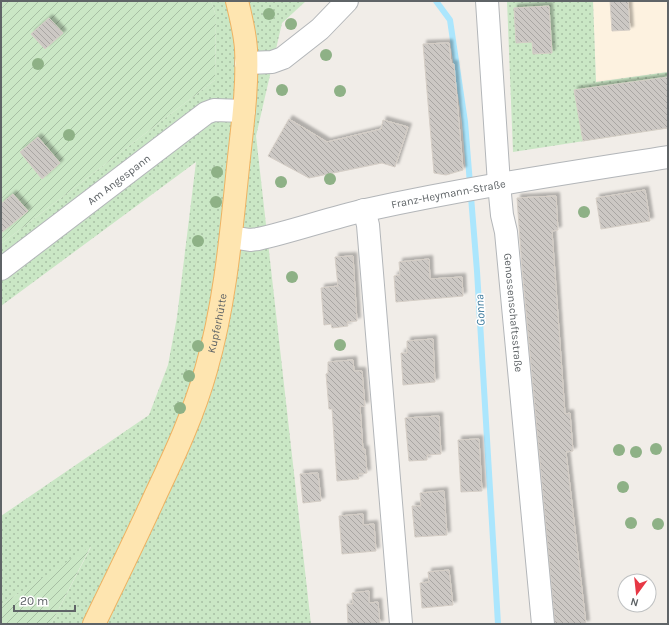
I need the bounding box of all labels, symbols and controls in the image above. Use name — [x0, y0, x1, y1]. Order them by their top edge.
street label: Am Angespann — [85, 152, 153, 208]
street label: Franz-Heymann-Straße — [390, 177, 507, 211]
street label: Genossenschaftsstraße — [501, 253, 525, 373]
street label: Kupferhütte — [205, 292, 230, 354]
water label: Gonna — [472, 294, 488, 326]
north arrow — [617, 573, 657, 613]
scale bar — [14, 587, 75, 613]
text: 20 m — [20, 594, 48, 608]
text: N — [629, 595, 640, 609]

